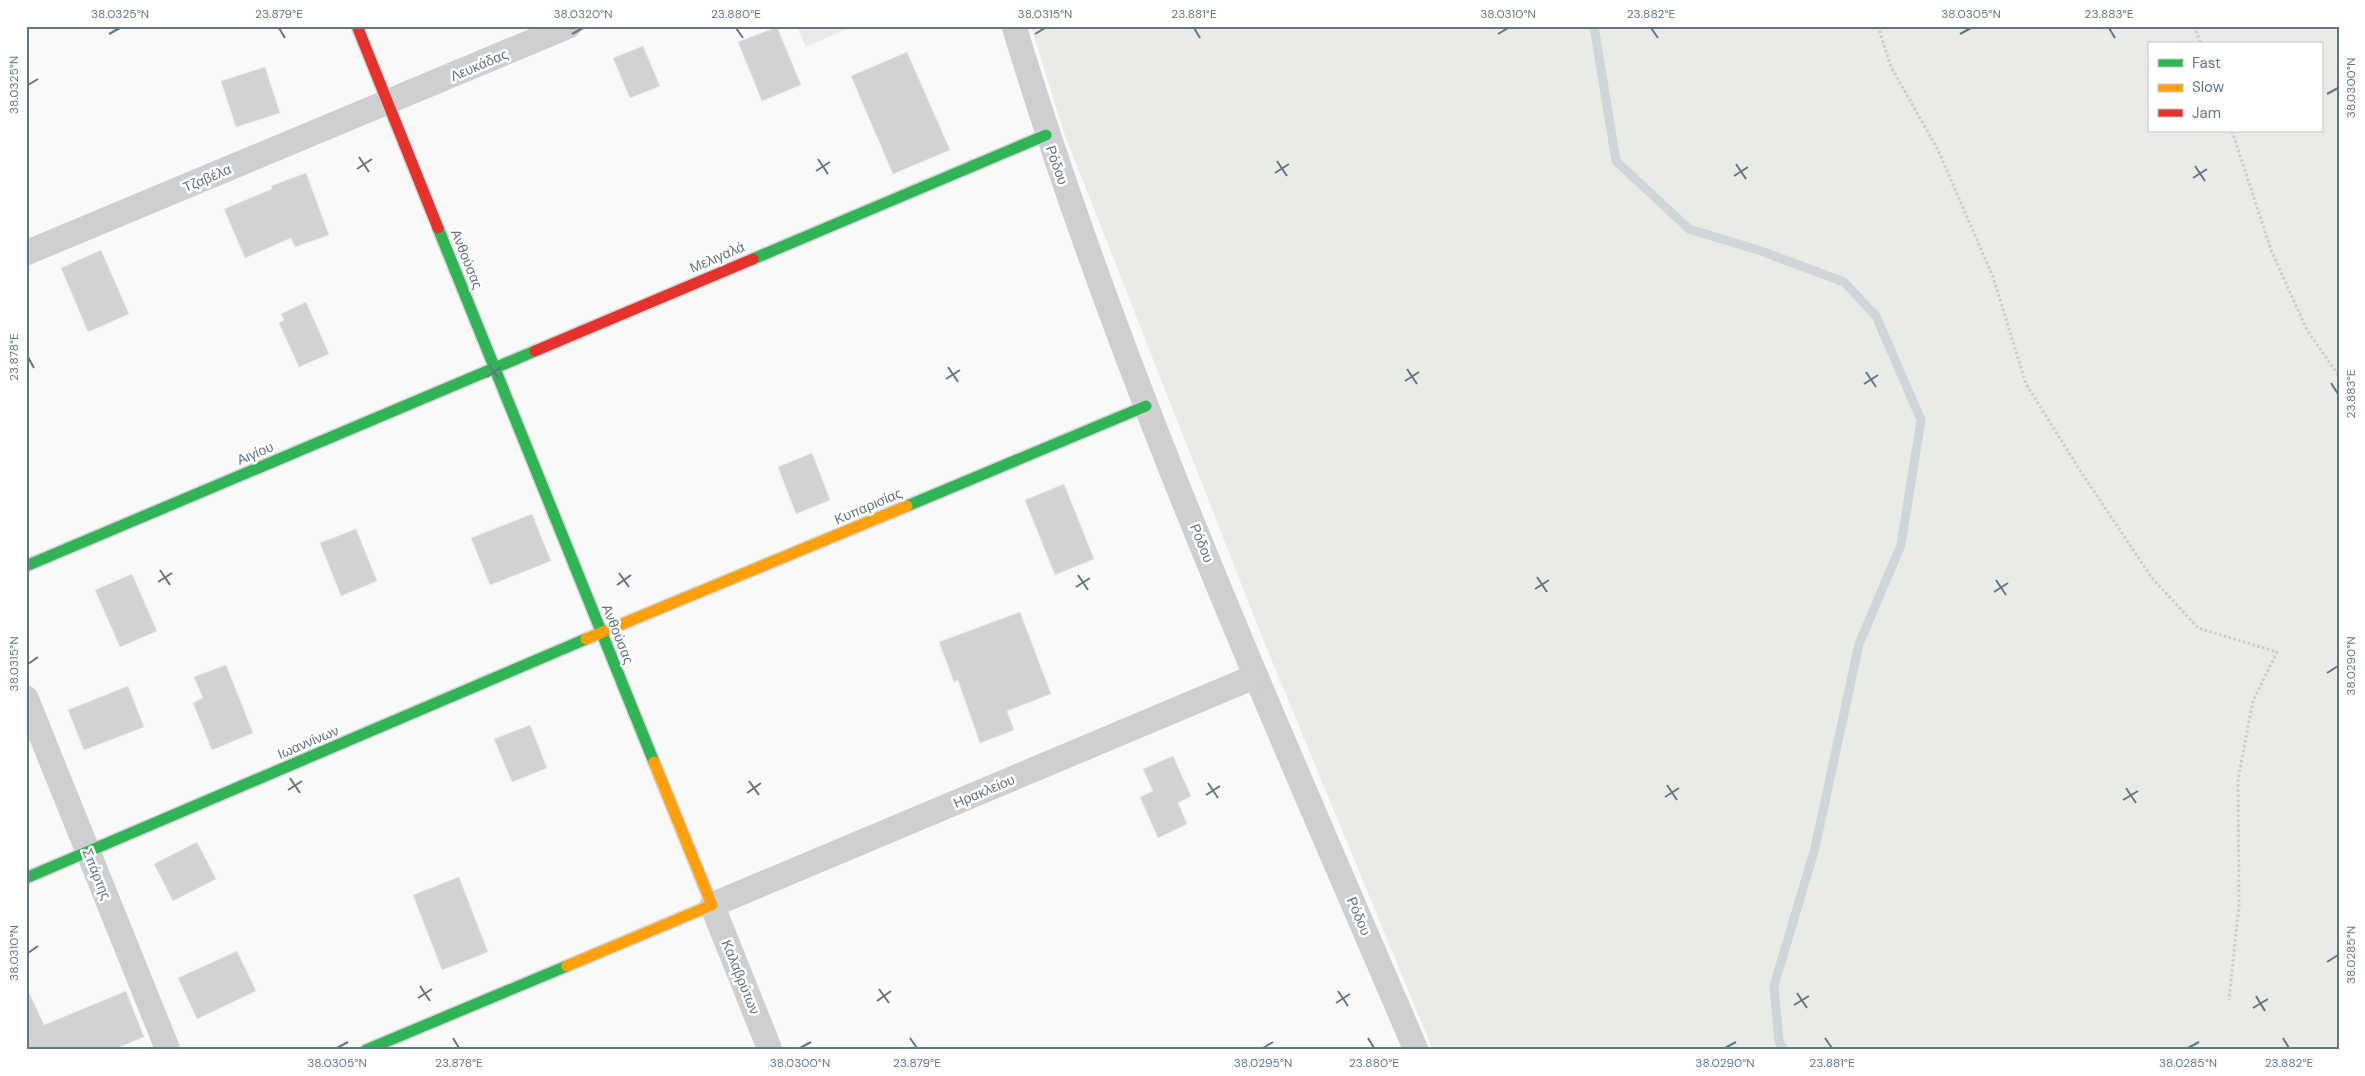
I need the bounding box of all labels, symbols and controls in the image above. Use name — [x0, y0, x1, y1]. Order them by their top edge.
text: 38.0325°N — [91, 6, 149, 22]
text: 23.879°E — [255, 6, 303, 22]
text: 38.0320°N — [554, 6, 613, 22]
text: 23.880°E — [711, 6, 761, 22]
text: 38.0315°N — [1018, 6, 1072, 22]
text: 23.881°E — [1171, 6, 1217, 22]
text: 38.0310°N — [1480, 6, 1536, 22]
text: 23.882°E — [1627, 6, 1676, 22]
text: 38.0305°N — [1941, 6, 2001, 22]
text: 23.883°E — [2085, 6, 2134, 22]
legend — [2148, 42, 2322, 132]
street label: Λευκάδας — [447, 45, 511, 85]
text: Fast — [2192, 53, 2221, 73]
text: 38.0325°N — [6, 56, 22, 114]
text: 38.0300°N — [2343, 58, 2359, 118]
text: Slow — [2192, 77, 2225, 97]
text: Jam — [2192, 103, 2221, 123]
street label: Ρόδου — [1042, 143, 1072, 187]
street label: Τζαβέλα — [180, 160, 234, 196]
street label: Ανθούσας — [447, 227, 487, 292]
street label: Μελιγαλά — [687, 237, 747, 277]
text: 23.878°E — [6, 333, 22, 381]
text: 23.883°E — [2343, 369, 2359, 418]
street label: Αιγίου — [234, 437, 276, 469]
street label: Κυπαρισίας — [831, 484, 905, 528]
street label: Ρόδου — [1186, 521, 1218, 565]
street label: Ανθούσας — [598, 602, 638, 667]
text: 38.0290°N — [2343, 636, 2359, 696]
text: 38.0315°N — [6, 637, 22, 691]
street label: Ιωαννίνων — [275, 721, 341, 763]
street label: Ηρακλείου — [951, 770, 1017, 812]
street label: Σπάρτης — [79, 846, 115, 902]
street label: Ρόδου — [1343, 894, 1375, 938]
text: 38.0310°N — [6, 925, 22, 981]
text: 38.0285°N — [2343, 926, 2359, 984]
street label: Καλαβρύτων — [718, 937, 764, 1017]
text: 38.0305°N — [307, 1055, 367, 1071]
text: 23.878°E — [435, 1055, 483, 1071]
text: 38.0300°N — [770, 1055, 830, 1071]
text: 23.879°E — [893, 1055, 941, 1071]
text: 38.0295°N — [1234, 1055, 1292, 1071]
text: 23.880°E — [1349, 1055, 1399, 1071]
text: 38.0290°N — [1695, 1055, 1755, 1071]
text: 23.881°E — [1809, 1055, 1855, 1071]
text: 38.0285°N — [2159, 1055, 2217, 1071]
text: 23.882°E — [2265, 1055, 2314, 1071]

